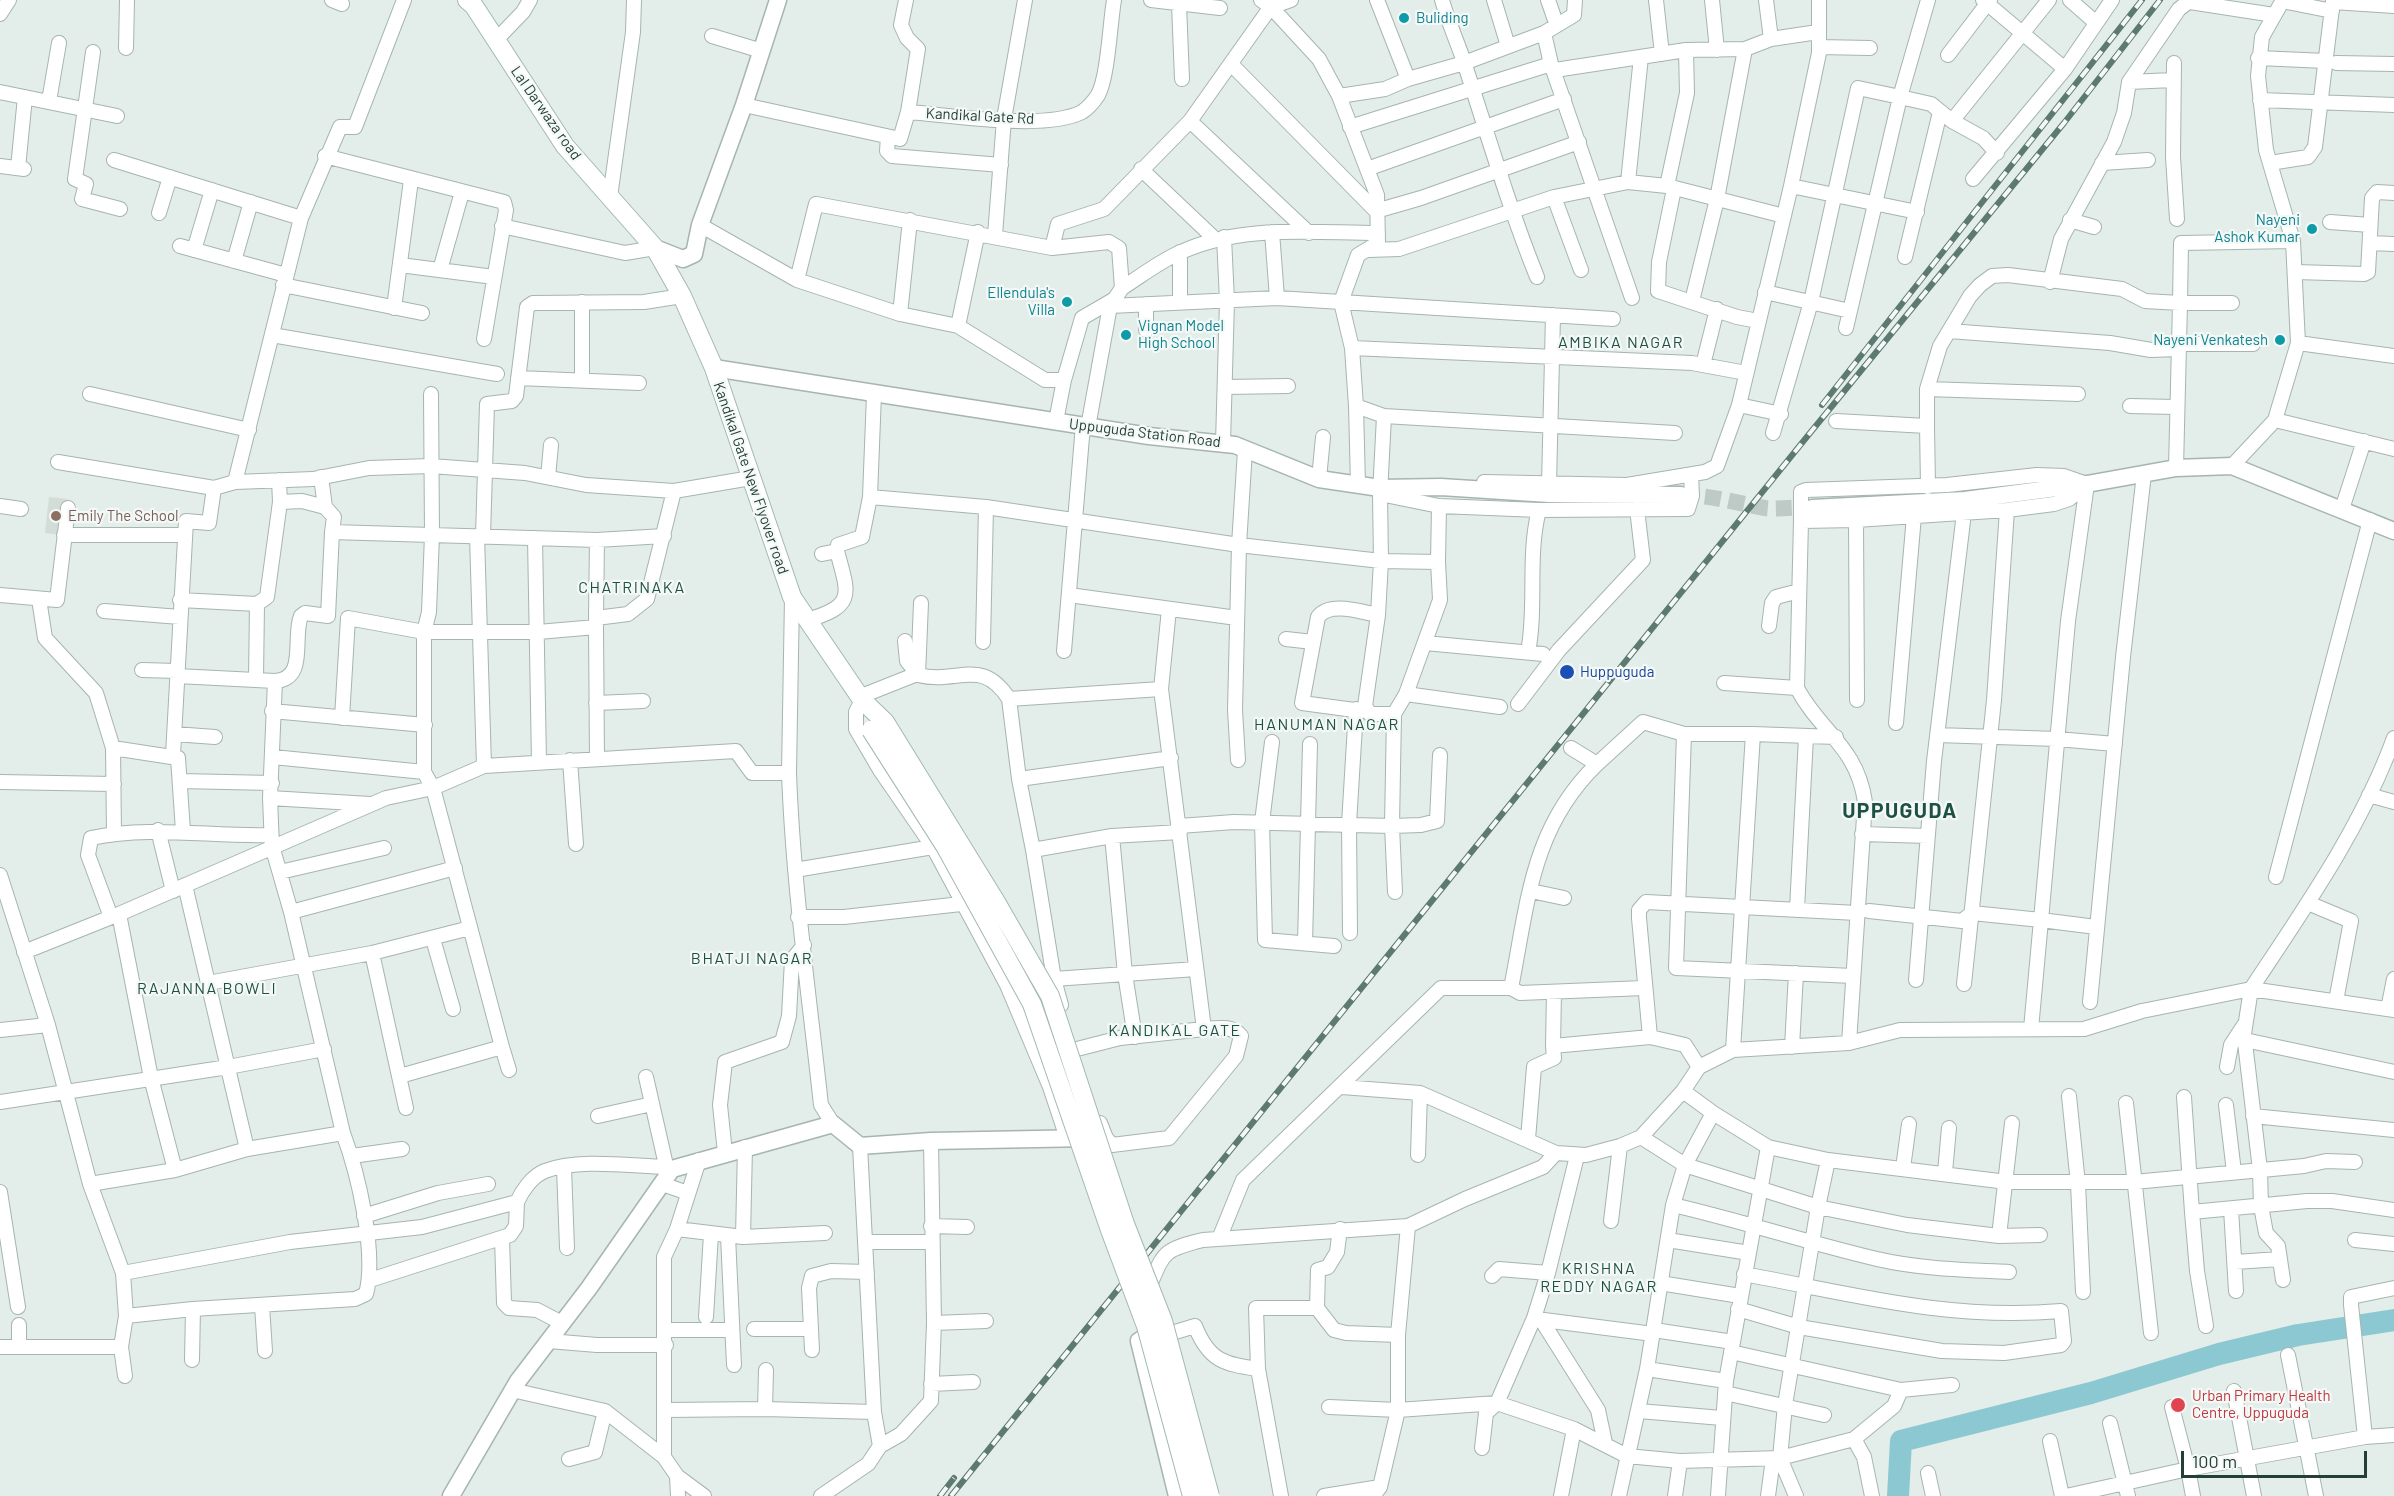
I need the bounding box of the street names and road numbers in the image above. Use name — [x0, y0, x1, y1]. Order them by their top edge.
street label: Lal Darwaza road — [507, 63, 585, 163]
street label: Kandikal Gate Rd — [925, 104, 1035, 128]
street label: Kandikal Gate New Flyover road — [710, 379, 792, 577]
street label: Uppuguda Station Road — [1068, 415, 1222, 451]

